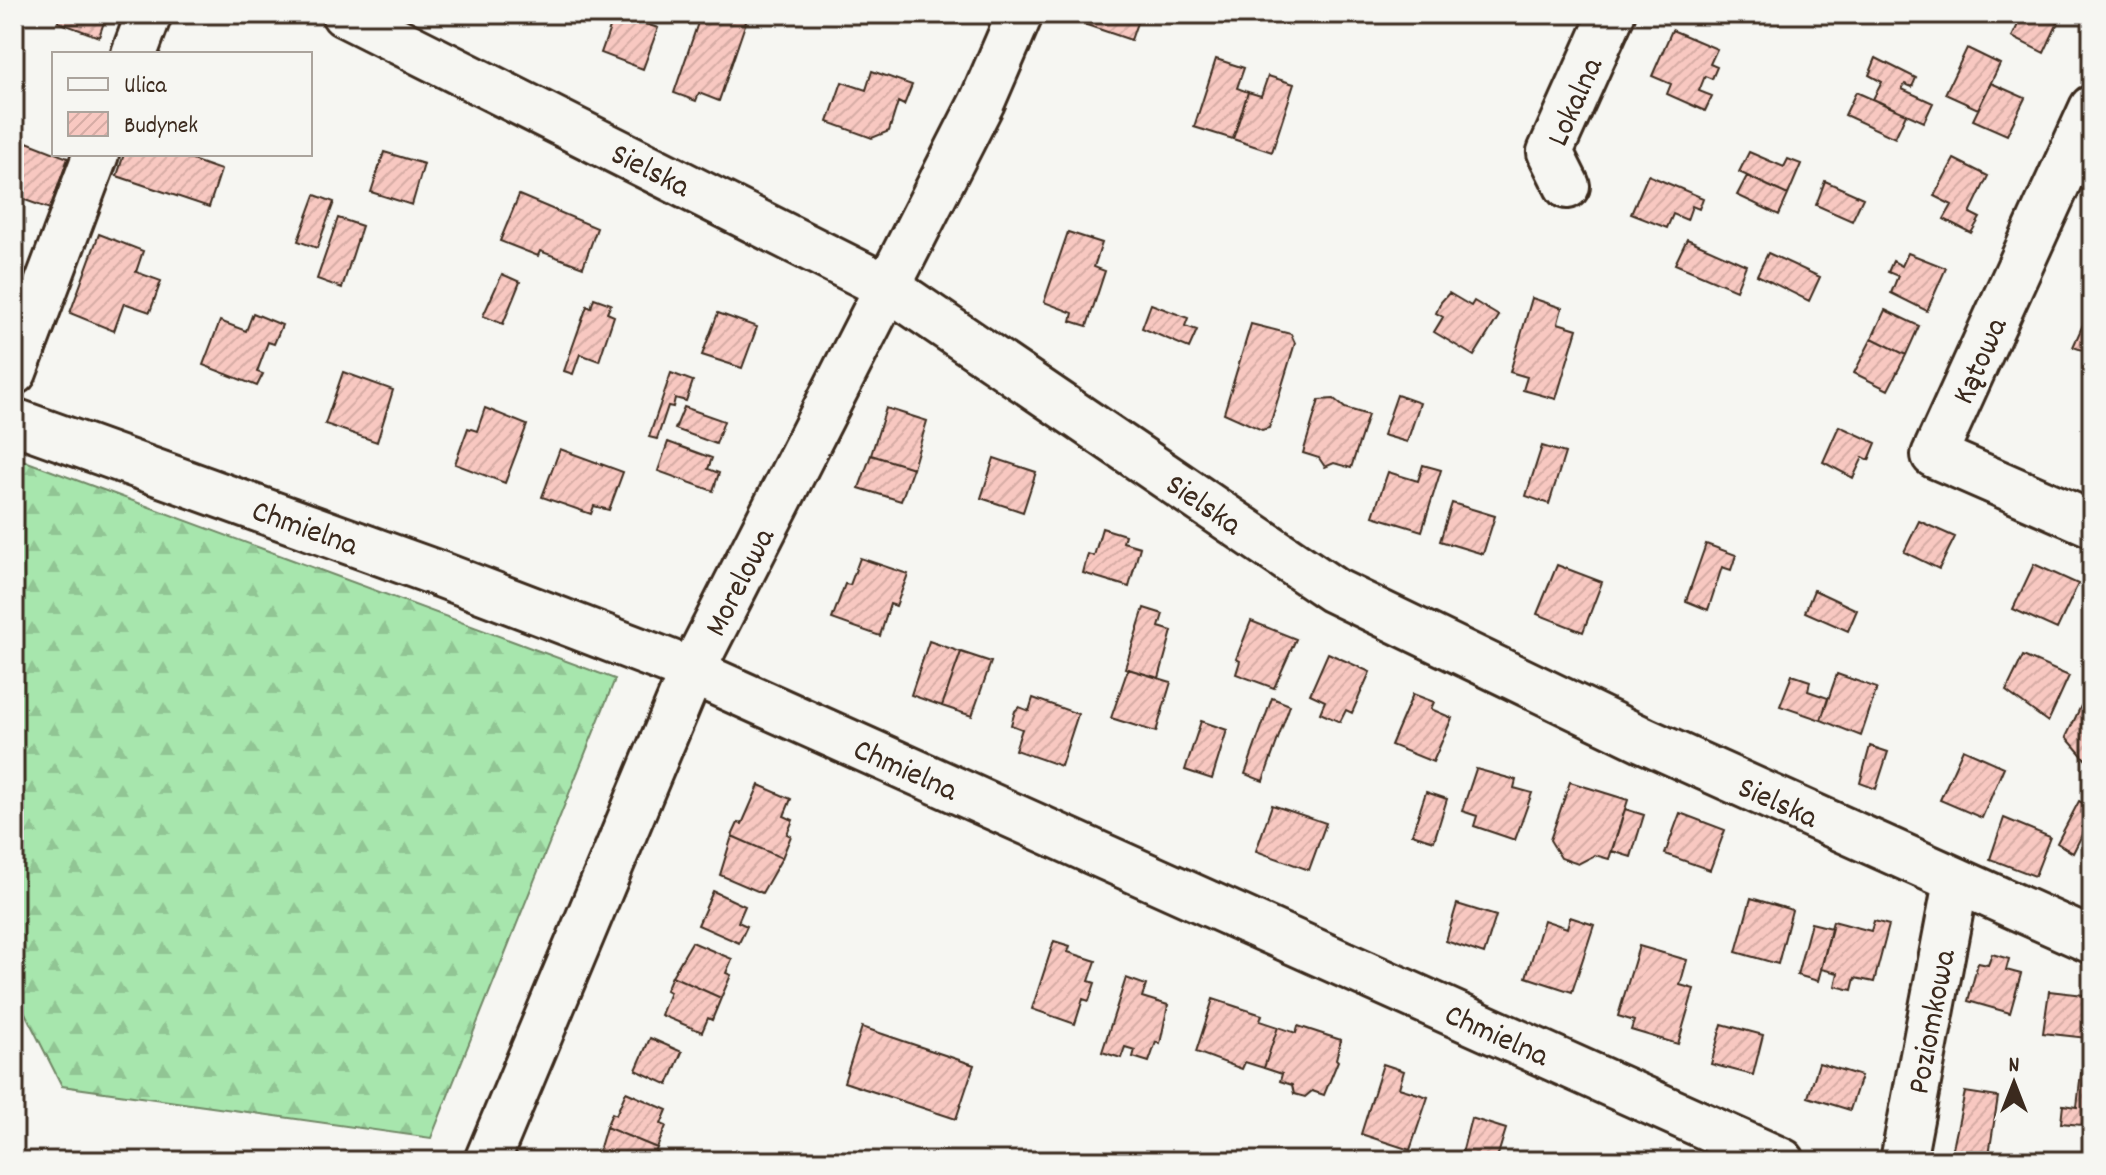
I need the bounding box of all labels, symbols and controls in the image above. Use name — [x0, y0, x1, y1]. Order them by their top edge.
street label: Lokalna — [1537, 50, 1618, 155]
legend — [52, 52, 312, 156]
text: Ulica — [124, 70, 167, 104]
text: Budynek — [124, 110, 198, 144]
street label: Sielska — [602, 134, 698, 213]
street label: Kątowa — [1943, 310, 2022, 413]
street label: Sielska — [1155, 465, 1250, 550]
street label: Chmielna — [245, 490, 364, 571]
street label: Morelowa — [695, 520, 790, 646]
street label: Chmielna — [845, 729, 965, 816]
street label: Sielska — [1729, 767, 1825, 843]
street label: Poziomkowa — [1898, 945, 1971, 1098]
street label: Chmielna — [1436, 994, 1556, 1082]
north arrow — [1974, 1043, 2054, 1123]
text: N — [2009, 1051, 2020, 1082]

